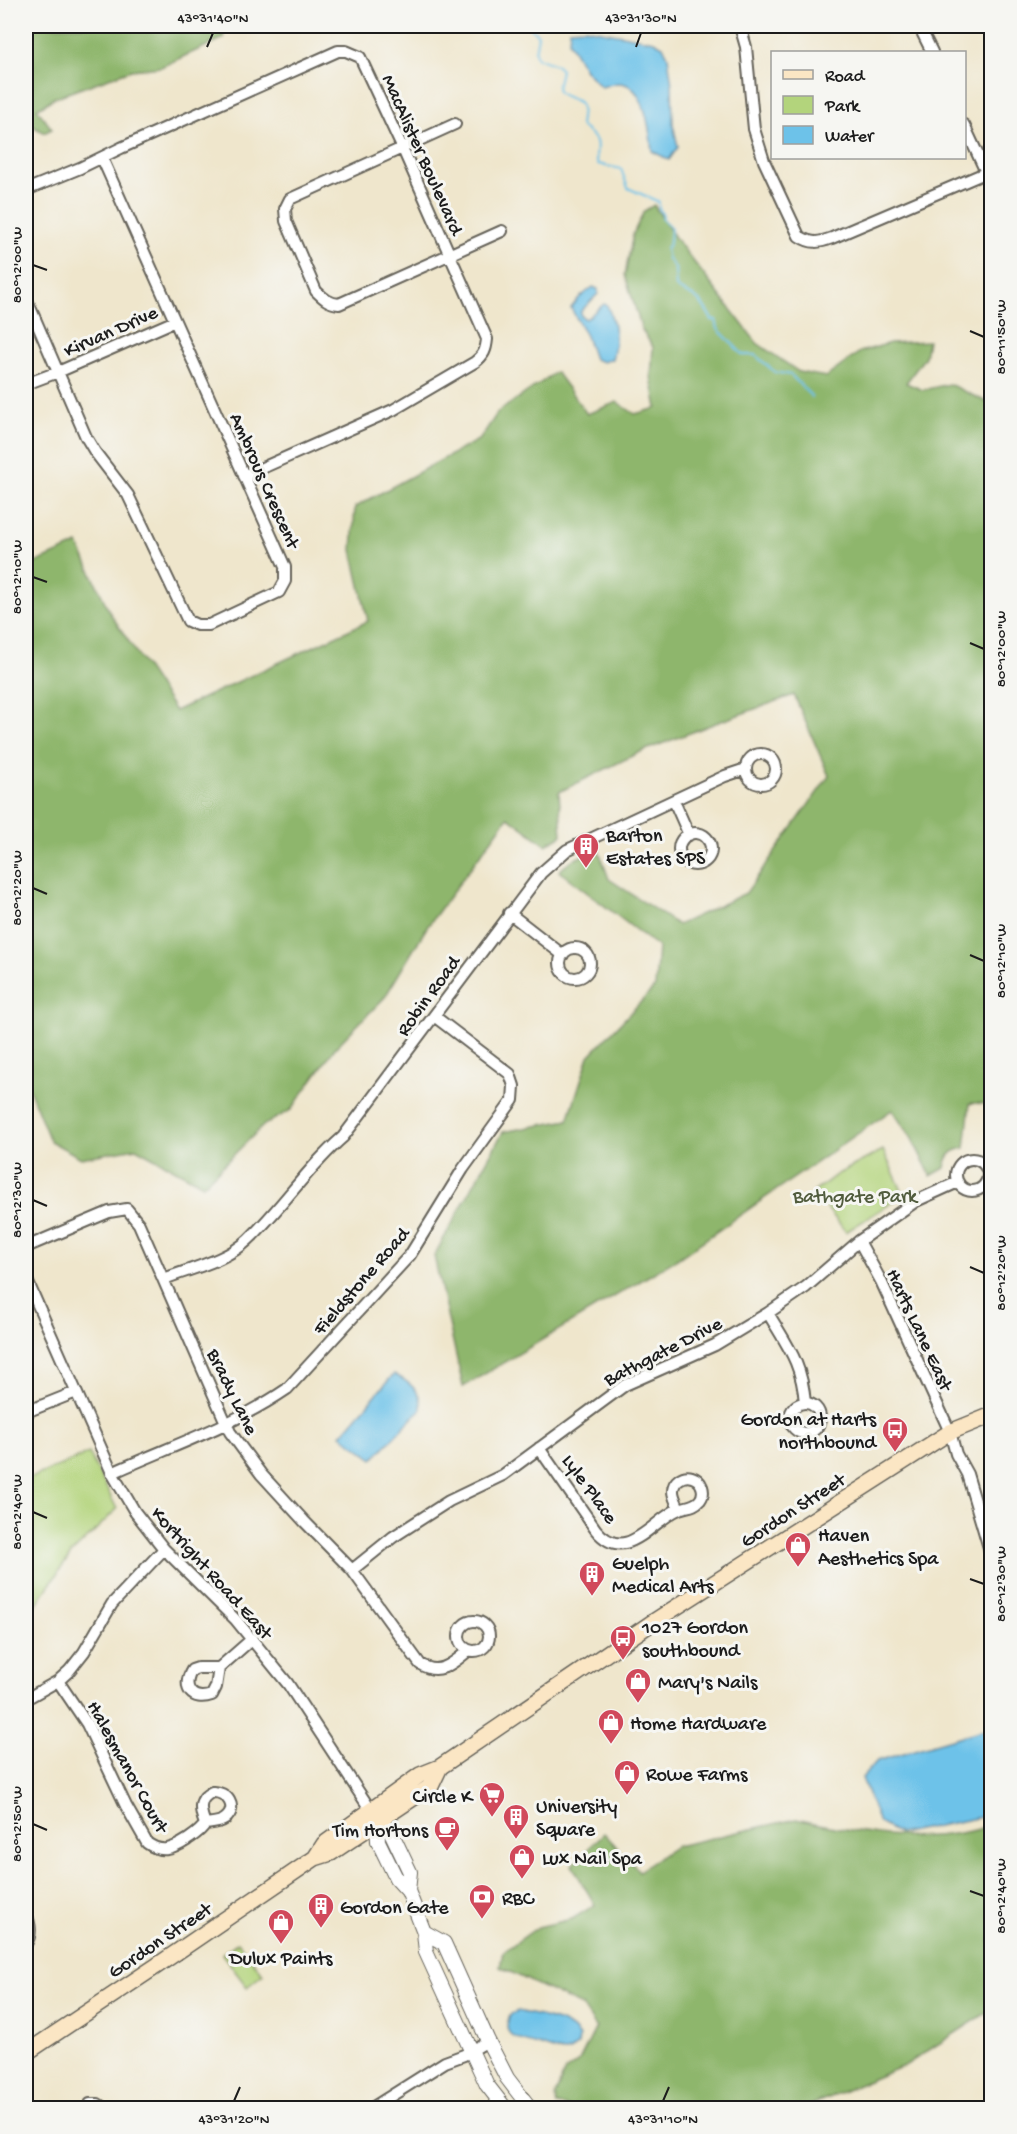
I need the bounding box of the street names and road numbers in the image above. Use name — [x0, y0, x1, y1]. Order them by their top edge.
street label: MacAlister Boulevard — [375, 72, 468, 241]
street label: Kirvan Drive — [61, 302, 162, 364]
street label: Ambrous Crescent — [223, 410, 304, 554]
street label: Robin Road — [393, 951, 468, 1042]
street label: Fieldstone Road — [309, 1222, 417, 1342]
street label: Harts Lane East — [880, 1266, 957, 1397]
street label: Bathgate Drive — [600, 1313, 727, 1393]
street label: Brady Lane — [200, 1345, 262, 1440]
street label: Lyle Place — [555, 1451, 621, 1530]
street label: Gordon Street — [737, 1469, 852, 1554]
street label: Kortright Road East — [145, 1503, 277, 1647]
street label: Halesmanor Court — [80, 1698, 173, 1839]
street label: Gordon Street — [105, 1898, 219, 1985]

